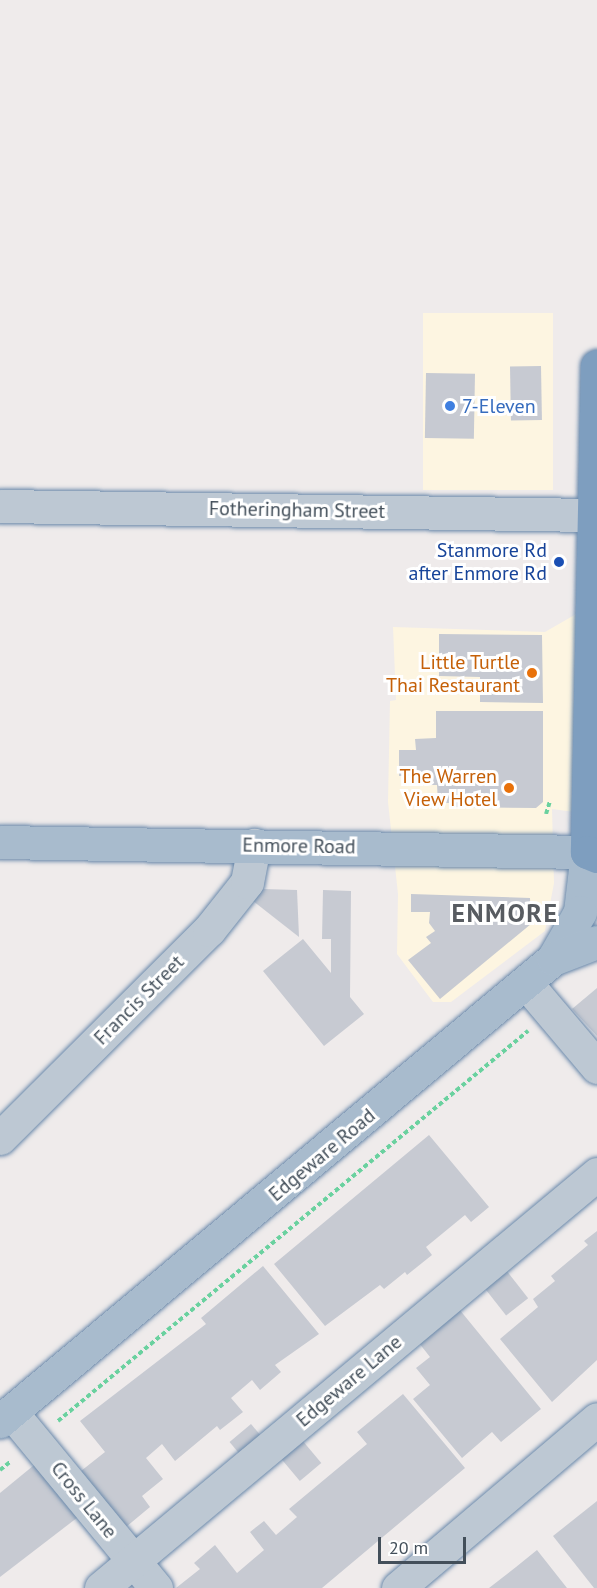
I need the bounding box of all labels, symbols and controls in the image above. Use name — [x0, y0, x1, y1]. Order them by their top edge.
place label: 7-Eleven — [462, 394, 536, 418]
marker: 7-Eleven — [443, 399, 457, 413]
street label: Fotheringham Street — [209, 496, 385, 524]
place label: Stanmore Rd after Enmore Rd — [409, 538, 547, 585]
marker: Stanmore Rd after Enmore Rd — [552, 555, 566, 569]
place label: Little Turtle Thai Restaurant — [386, 650, 520, 697]
marker: Little Turtle Thai Restaurant — [525, 666, 539, 680]
place label: The Warren View Hotel — [399, 765, 497, 812]
marker: The Warren View Hotel — [502, 781, 516, 795]
street label: Enmore Road — [242, 833, 356, 859]
district label: ENMORE — [451, 897, 559, 929]
street label: Francis Street — [89, 950, 189, 1050]
street label: Edgeware Road — [264, 1104, 380, 1206]
street label: Edgeware Lane — [291, 1330, 407, 1432]
street label: Cross Lane — [46, 1457, 122, 1543]
scale bar — [381, 1525, 470, 1563]
text: 20 m — [389, 1536, 428, 1559]

